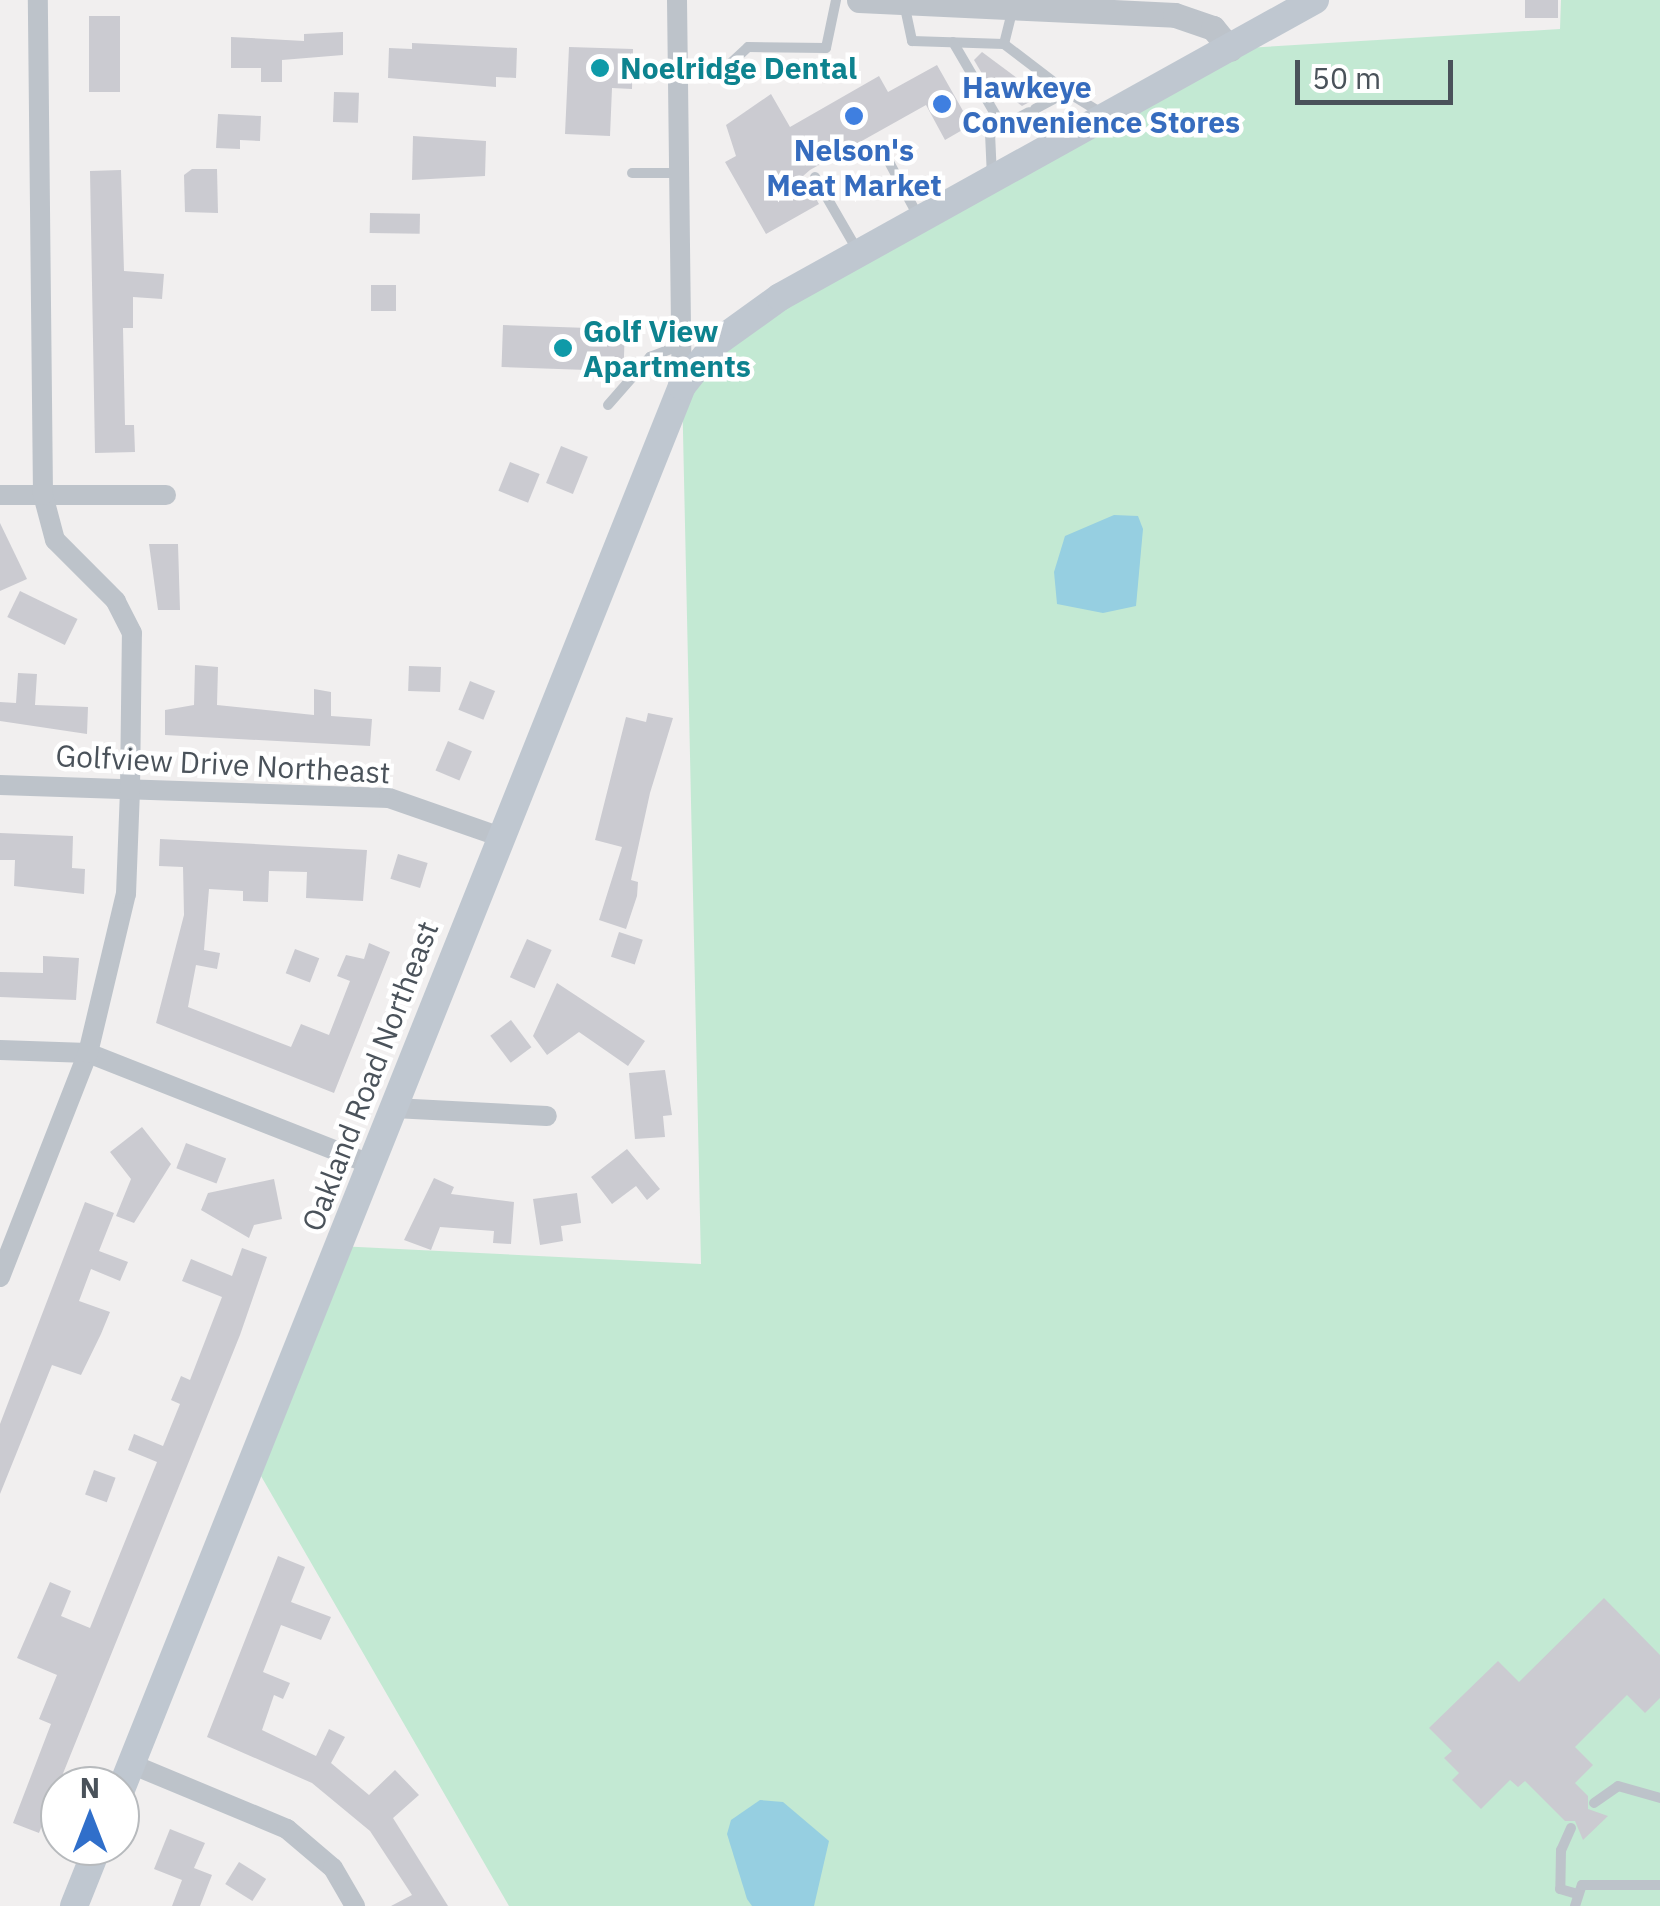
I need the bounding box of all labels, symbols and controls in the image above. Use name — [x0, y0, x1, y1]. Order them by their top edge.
scale bar — [1300, 40, 1458, 102]
place label: Noelridge Dental — [620, 50, 857, 86]
marker: Noelridge Dental — [589, 57, 611, 79]
text: 50 m — [1312, 58, 1381, 97]
place label: Hawkeye Convenience Stores — [962, 69, 1240, 140]
marker: Hawkeye Convenience Stores — [931, 93, 953, 115]
marker: Nelson's Meat Market — [843, 105, 865, 127]
place label: Nelson's Meat Market — [766, 132, 942, 202]
place label: Golf View Apartments — [583, 313, 751, 384]
marker: Golf View Apartments — [552, 337, 574, 359]
street label: Golfview Drive Northeast — [55, 737, 391, 791]
street label: Oakland Road Northeast — [294, 916, 446, 1236]
north arrow — [40, 1766, 140, 1866]
text: N — [80, 1769, 100, 1806]

